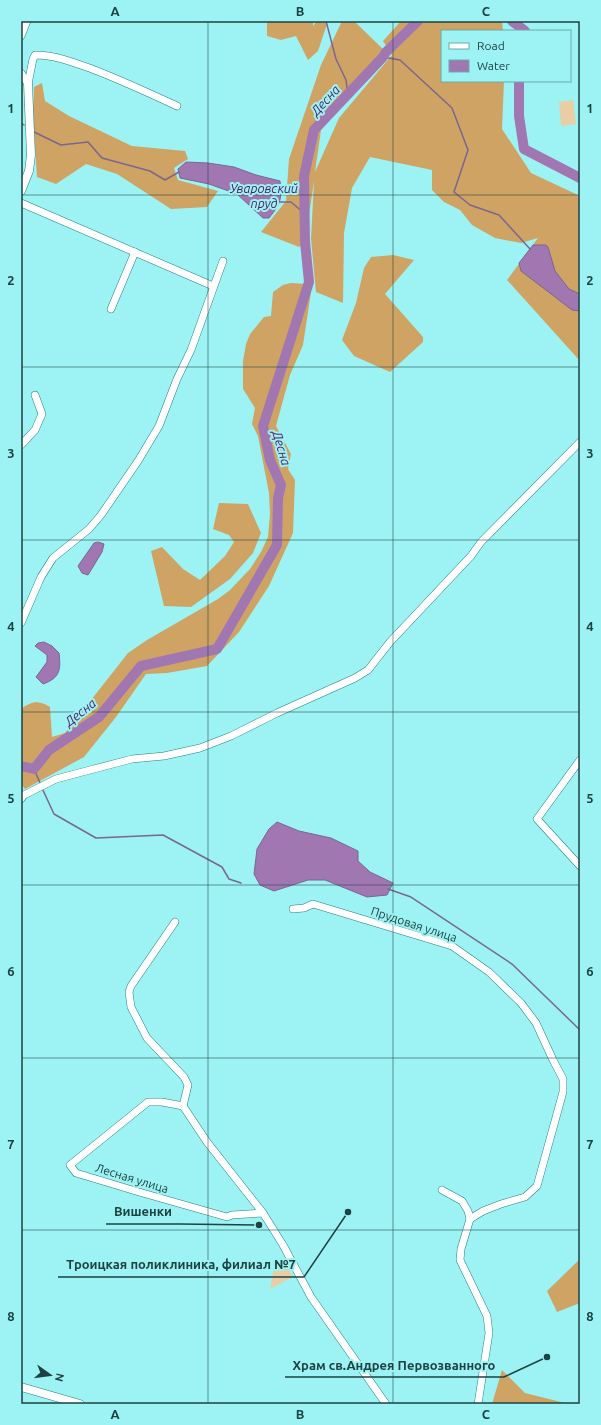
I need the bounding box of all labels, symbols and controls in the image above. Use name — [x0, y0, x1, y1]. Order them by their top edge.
text: A — [110, 4, 120, 18]
text: B — [296, 4, 305, 18]
text: C — [482, 4, 491, 18]
legend — [441, 30, 571, 82]
text: Road — [477, 39, 505, 52]
text: Water — [477, 59, 510, 72]
water label: Десна — [306, 82, 342, 119]
text: 1 — [7, 101, 15, 115]
text: 1 — [586, 101, 594, 115]
water label: Уваровский пруд — [229, 181, 298, 210]
text: 2 — [7, 273, 15, 287]
text: 2 — [586, 273, 594, 287]
water label: Десна — [270, 427, 294, 467]
text: 3 — [7, 446, 15, 460]
text: 3 — [586, 446, 594, 460]
text: 4 — [7, 619, 15, 633]
text: 4 — [586, 619, 594, 633]
water label: Десна — [60, 696, 98, 730]
text: 5 — [7, 791, 15, 805]
text: 5 — [586, 791, 594, 805]
street label: Прудовая улица — [369, 904, 459, 944]
text: 6 — [7, 964, 15, 978]
text: 6 — [586, 964, 594, 978]
text: 7 — [7, 1137, 15, 1151]
text: 7 — [586, 1137, 594, 1151]
street label: Лесная улица — [94, 1161, 170, 1195]
callout: Вишенки — [106, 1199, 180, 1224]
text: Вишенки — [114, 1204, 172, 1218]
callout: Троицкая поликлиника, филиал №7 — [58, 1252, 304, 1277]
text: Троицкая поликлиника, филиал №7 — [66, 1257, 296, 1271]
text: 8 — [7, 1309, 15, 1323]
text: 8 — [586, 1309, 594, 1323]
callout: Храм св.Андрея Первозванного — [285, 1352, 504, 1377]
north arrow — [30, 1355, 70, 1395]
text: Храм св.Андрея Первозванного — [293, 1358, 496, 1372]
text: N — [53, 1372, 67, 1383]
text: A — [110, 1407, 120, 1421]
text: B — [296, 1407, 305, 1421]
text: C — [482, 1407, 491, 1421]

